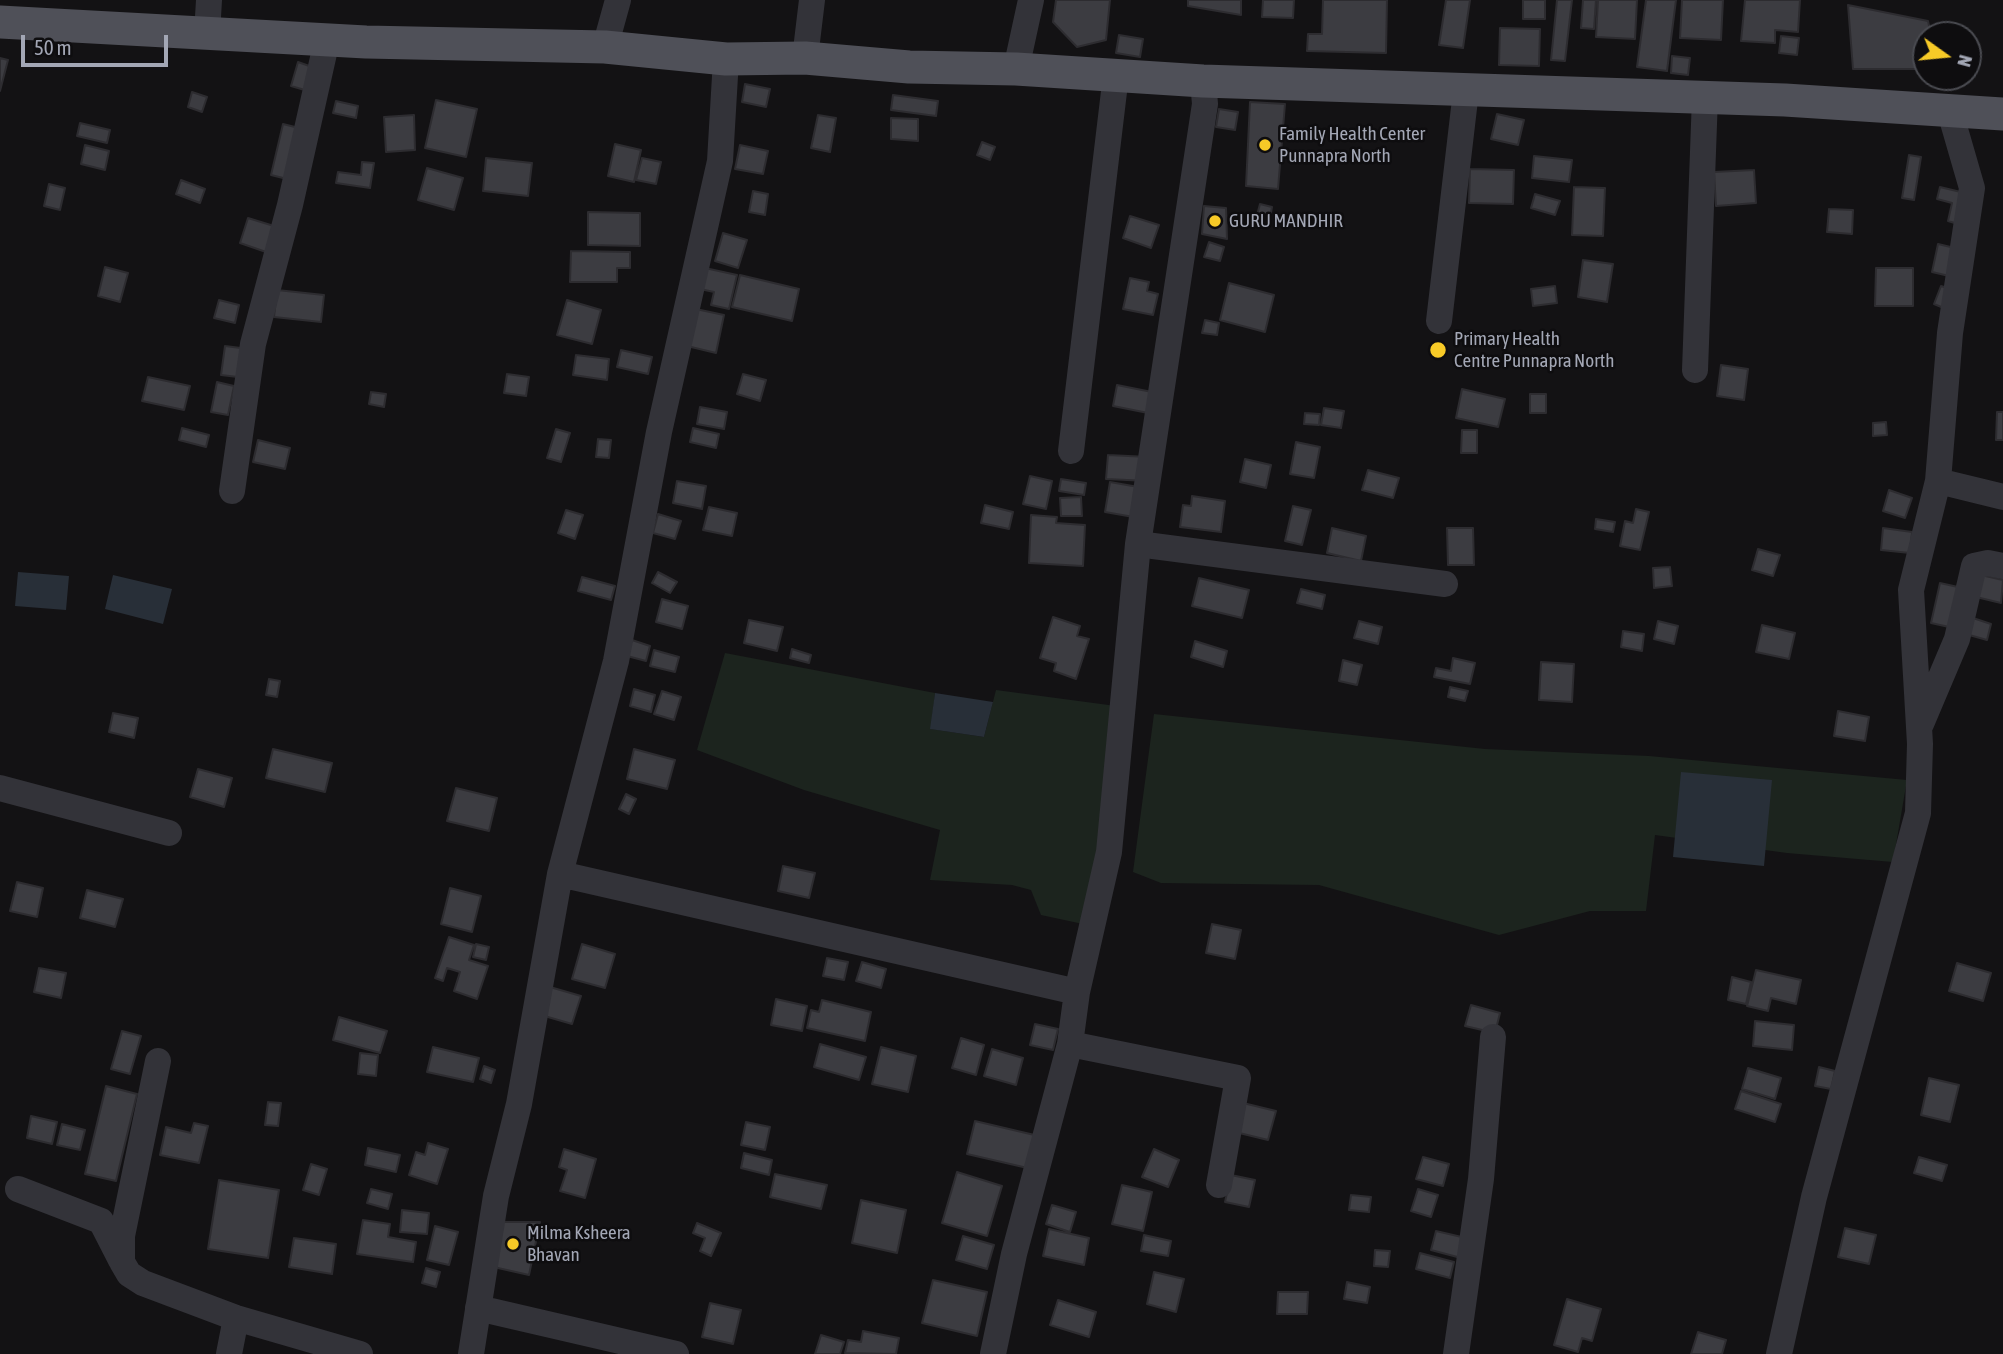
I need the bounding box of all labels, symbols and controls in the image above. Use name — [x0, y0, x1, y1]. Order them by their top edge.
scale bar — [24, 21, 172, 65]
north arrow — [1912, 21, 1982, 91]
text: 50 m — [34, 35, 72, 59]
text: N — [1953, 53, 1977, 69]
place label: Family Health Center Punnapra North — [1279, 123, 1425, 167]
marker: Family Health Center Punnapra North — [1257, 137, 1273, 153]
place label: GURU MANDHIR — [1229, 210, 1343, 232]
marker: GURU MANDHIR — [1207, 213, 1223, 229]
place label: Primary Health Centre Punnapra North — [1454, 328, 1614, 372]
marker: Primary Health Centre Punnapra North — [1428, 340, 1448, 360]
place label: Milma Ksheera Bhavan — [527, 1222, 631, 1266]
marker: Milma Ksheera Bhavan — [505, 1236, 521, 1252]

